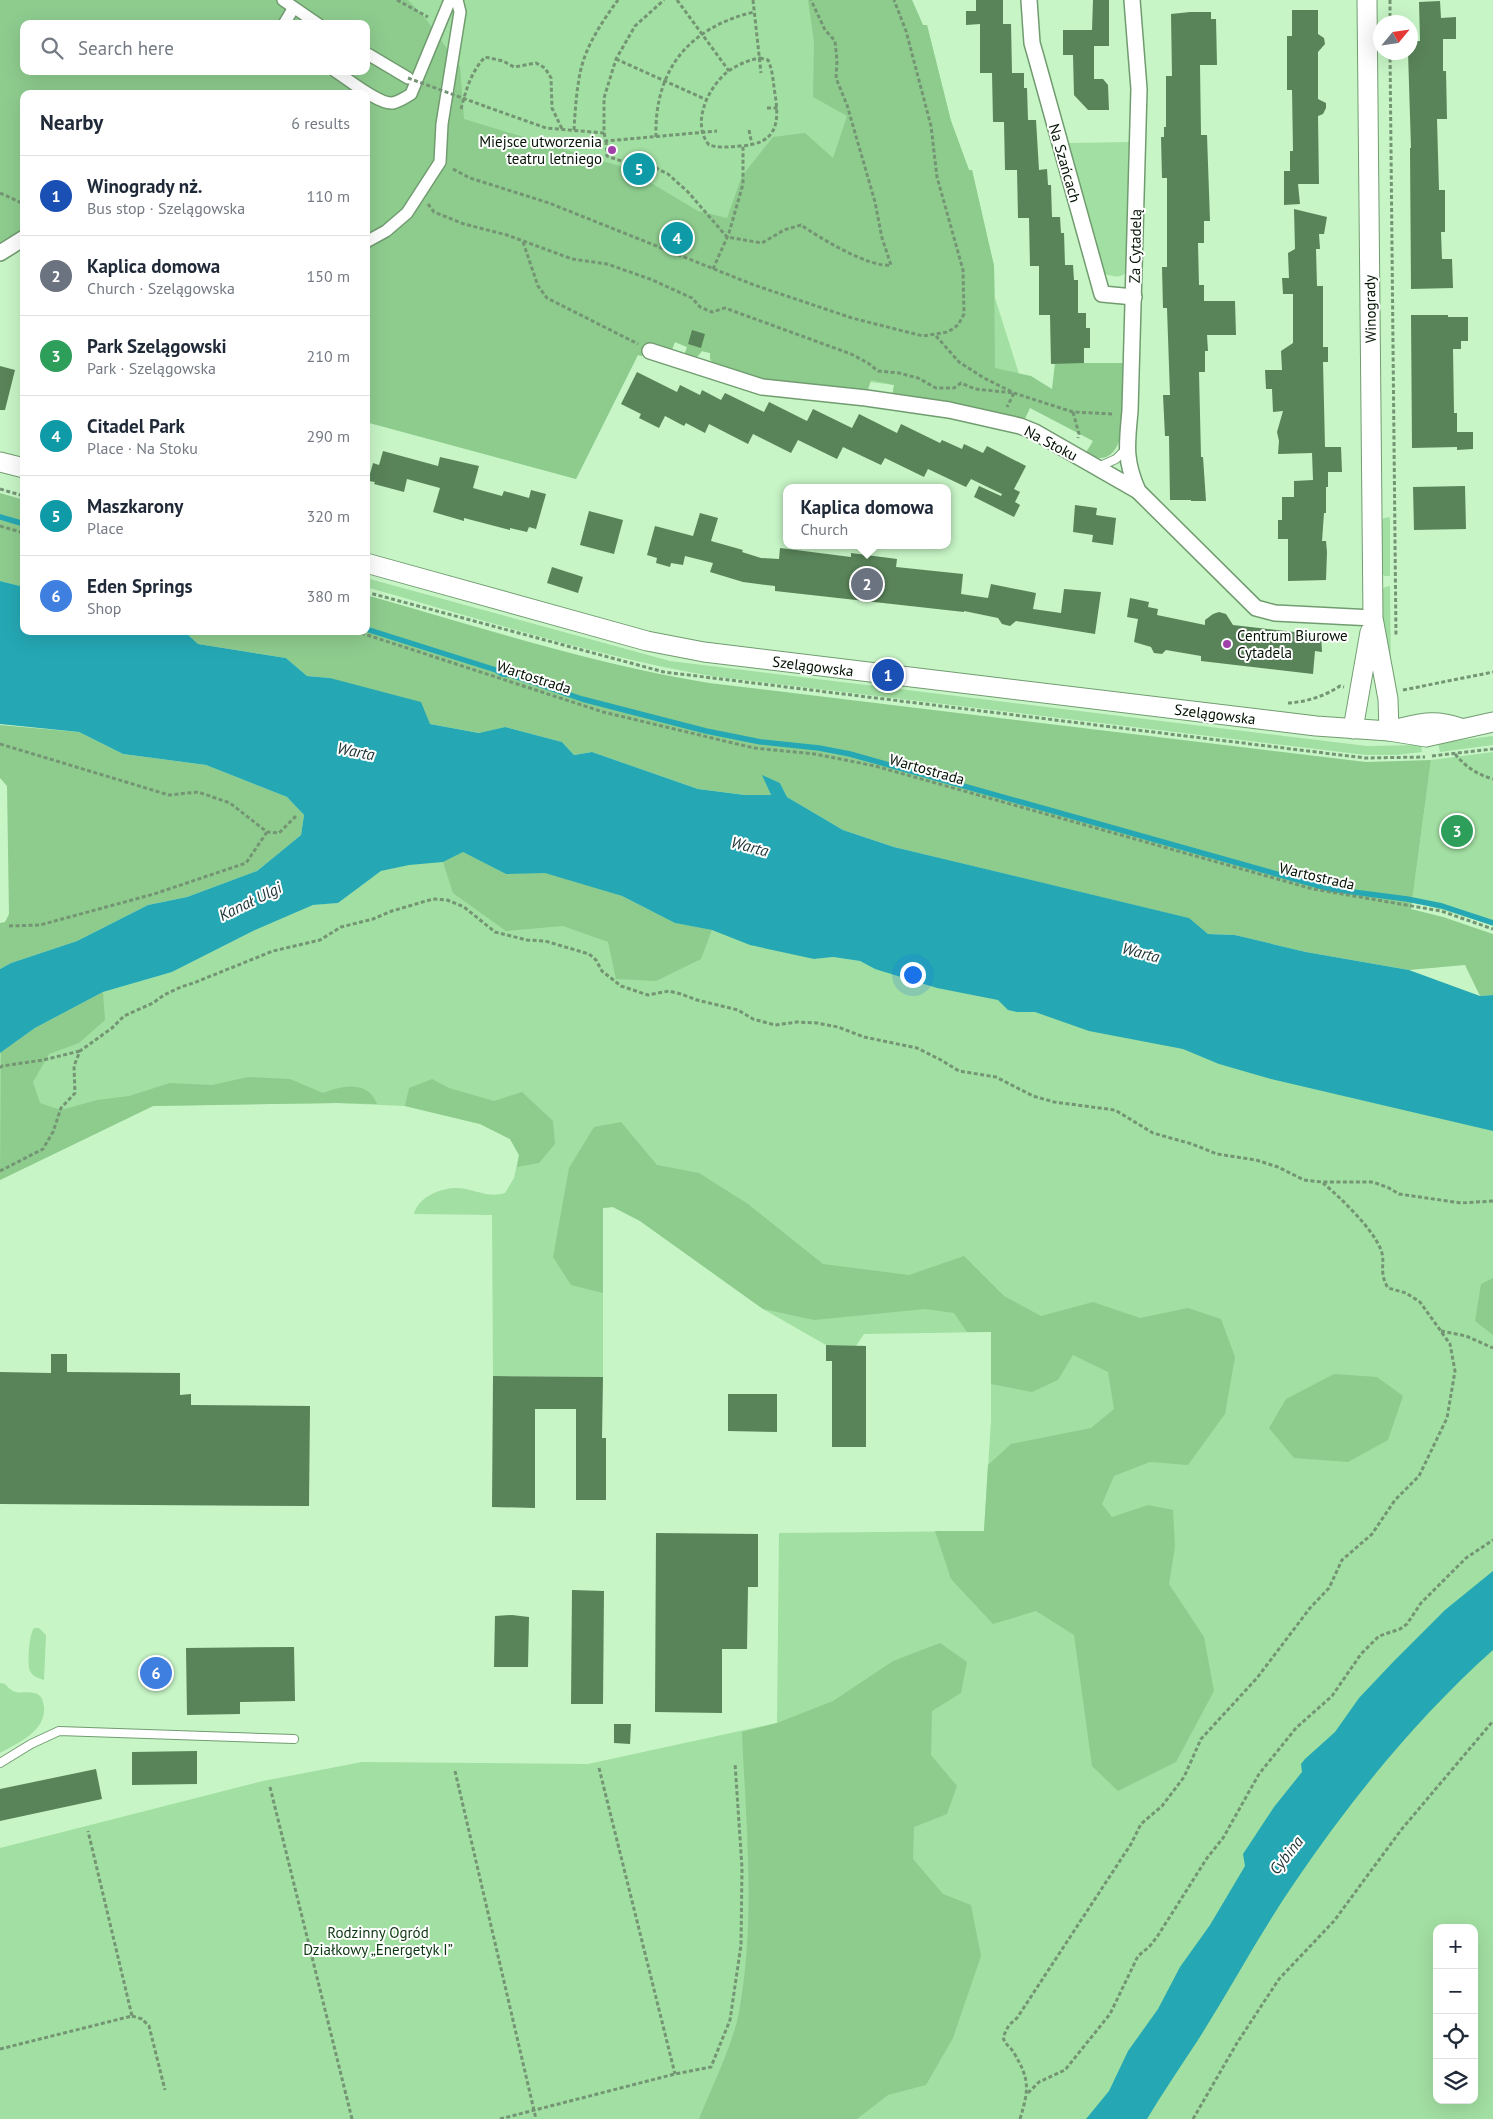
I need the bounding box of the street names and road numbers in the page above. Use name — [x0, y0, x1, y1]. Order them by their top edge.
street label: Na Szańcach — [1045, 121, 1085, 205]
street label: Za Cytadelą — [1125, 209, 1145, 283]
street label: Winogrady — [1360, 275, 1380, 343]
street label: Na Stoku — [1021, 421, 1081, 465]
street label: Szelągowska — [771, 652, 855, 680]
street label: Wartostrada — [494, 656, 574, 698]
street label: Szelągowska — [1173, 700, 1257, 728]
street label: Wartostrada — [887, 749, 967, 789]
street label: Wartostrada — [1277, 858, 1357, 894]

